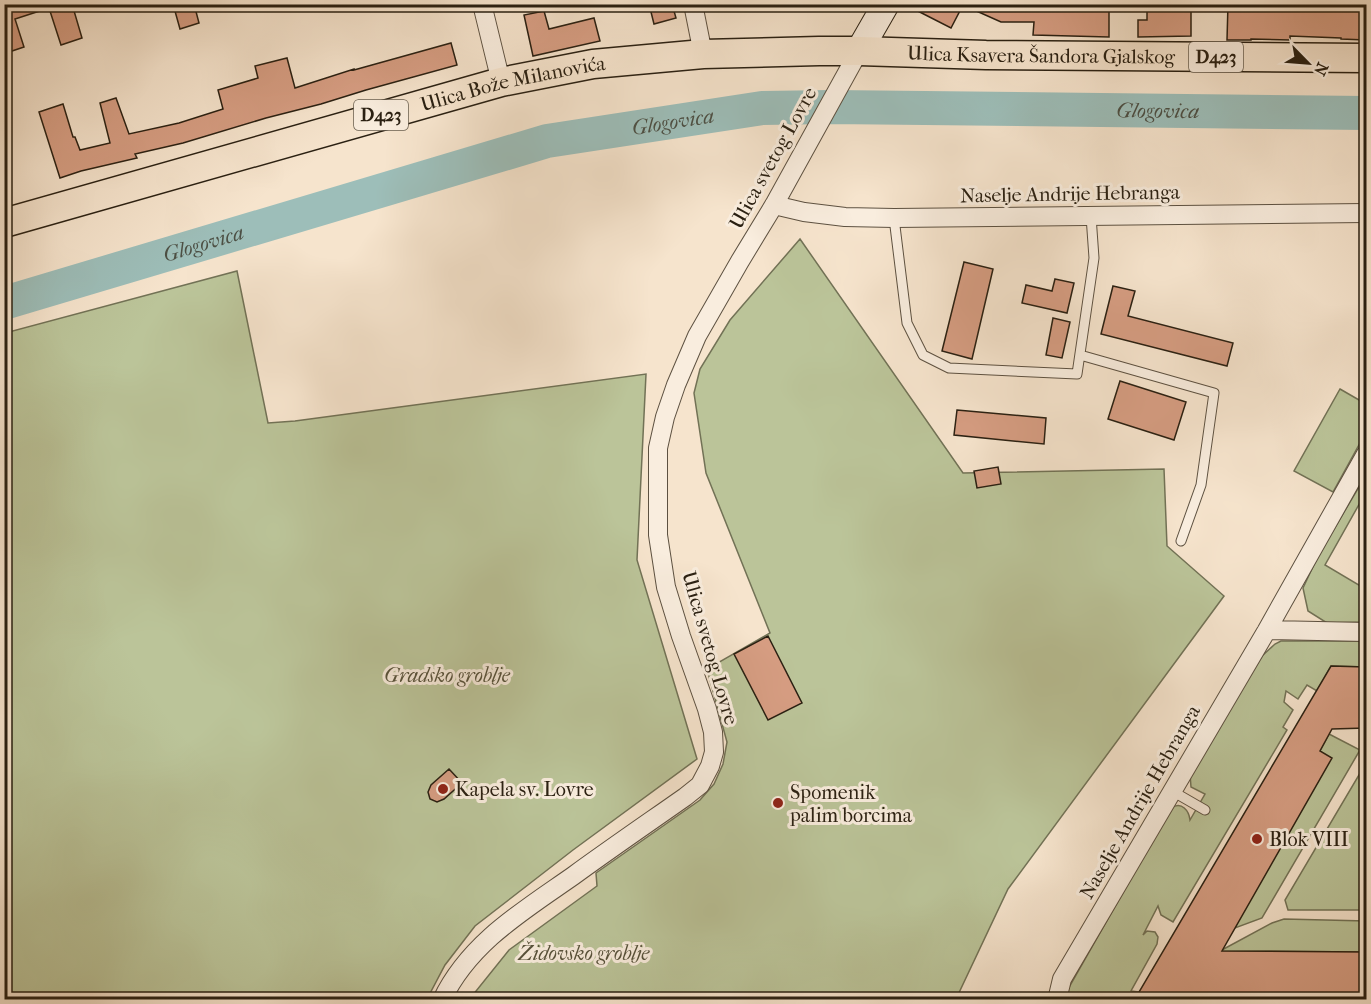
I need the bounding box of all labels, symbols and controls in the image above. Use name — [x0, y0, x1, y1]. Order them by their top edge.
north arrow — [1278, 33, 1338, 93]
street label: Ulica Ksavera Šandora Gjalskog — [907, 41, 1176, 68]
road number: D423 — [1189, 42, 1243, 72]
street label: Ulica Bože Milanovića — [418, 51, 607, 116]
text: N — [1310, 60, 1332, 79]
street label: Ulica svetog Lovre — [724, 83, 822, 233]
water label: Glogovica — [1116, 98, 1199, 123]
road number: D423 — [354, 100, 408, 130]
water label: Glogovica — [630, 104, 716, 140]
street label: Naselje Andrije Hebranga — [960, 181, 1181, 207]
water label: Glogovica — [160, 220, 247, 267]
street label: Ulica svetog Lovre — [677, 569, 743, 728]
park label: Gradsko groblje — [384, 664, 511, 687]
street label: Naselje Andrije Hebranga — [1075, 700, 1205, 903]
place label: Kapela sv. Lovre — [455, 778, 594, 801]
place label: Spomenik palim borcima — [789, 781, 913, 827]
marker: Kapela sv. Lovre — [436, 782, 450, 796]
marker: Spomenik palim borcima — [771, 796, 785, 810]
place label: Blok VIII — [1269, 828, 1349, 851]
marker: Blok VIII — [1250, 832, 1264, 846]
park label: Židovsko groblje — [517, 940, 650, 965]

